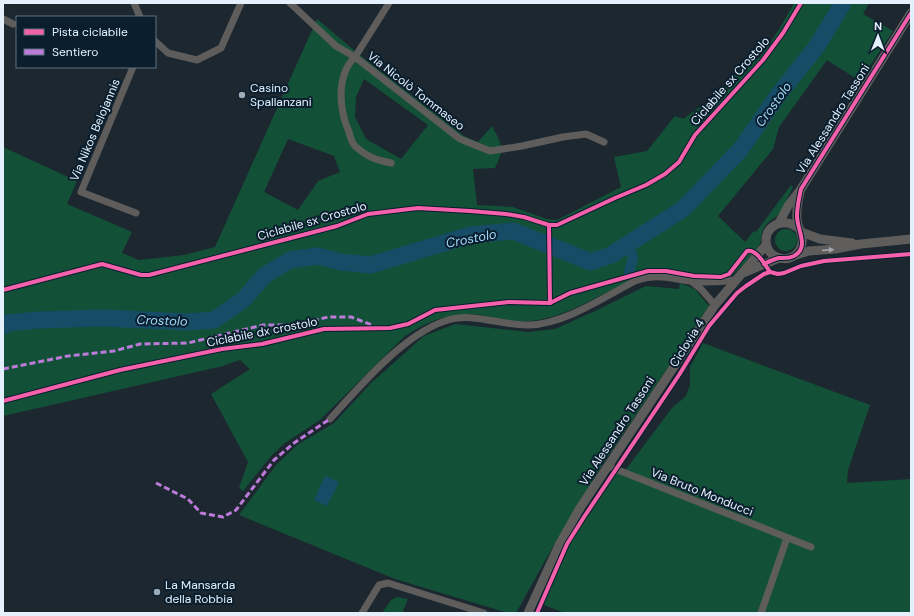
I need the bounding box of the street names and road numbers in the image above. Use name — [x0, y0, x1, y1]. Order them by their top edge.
street label: Ciclabile sx Crostolo — [688, 34, 772, 128]
street label: Via Nicolò Tommaseo — [364, 48, 468, 134]
street label: Via Alessandro Tassoni — [793, 61, 873, 177]
street label: Via Nikos Belojannis — [66, 76, 124, 184]
street label: Ciclabile sx Crostolo — [256, 198, 368, 244]
street label: Ciclabile dx crostolo — [205, 313, 319, 351]
street label: Ciclovia 4 — [666, 316, 708, 370]
street label: Via Alessandro Tassoni — [576, 373, 658, 489]
street label: Via Bruto Monducci — [648, 464, 756, 520]

